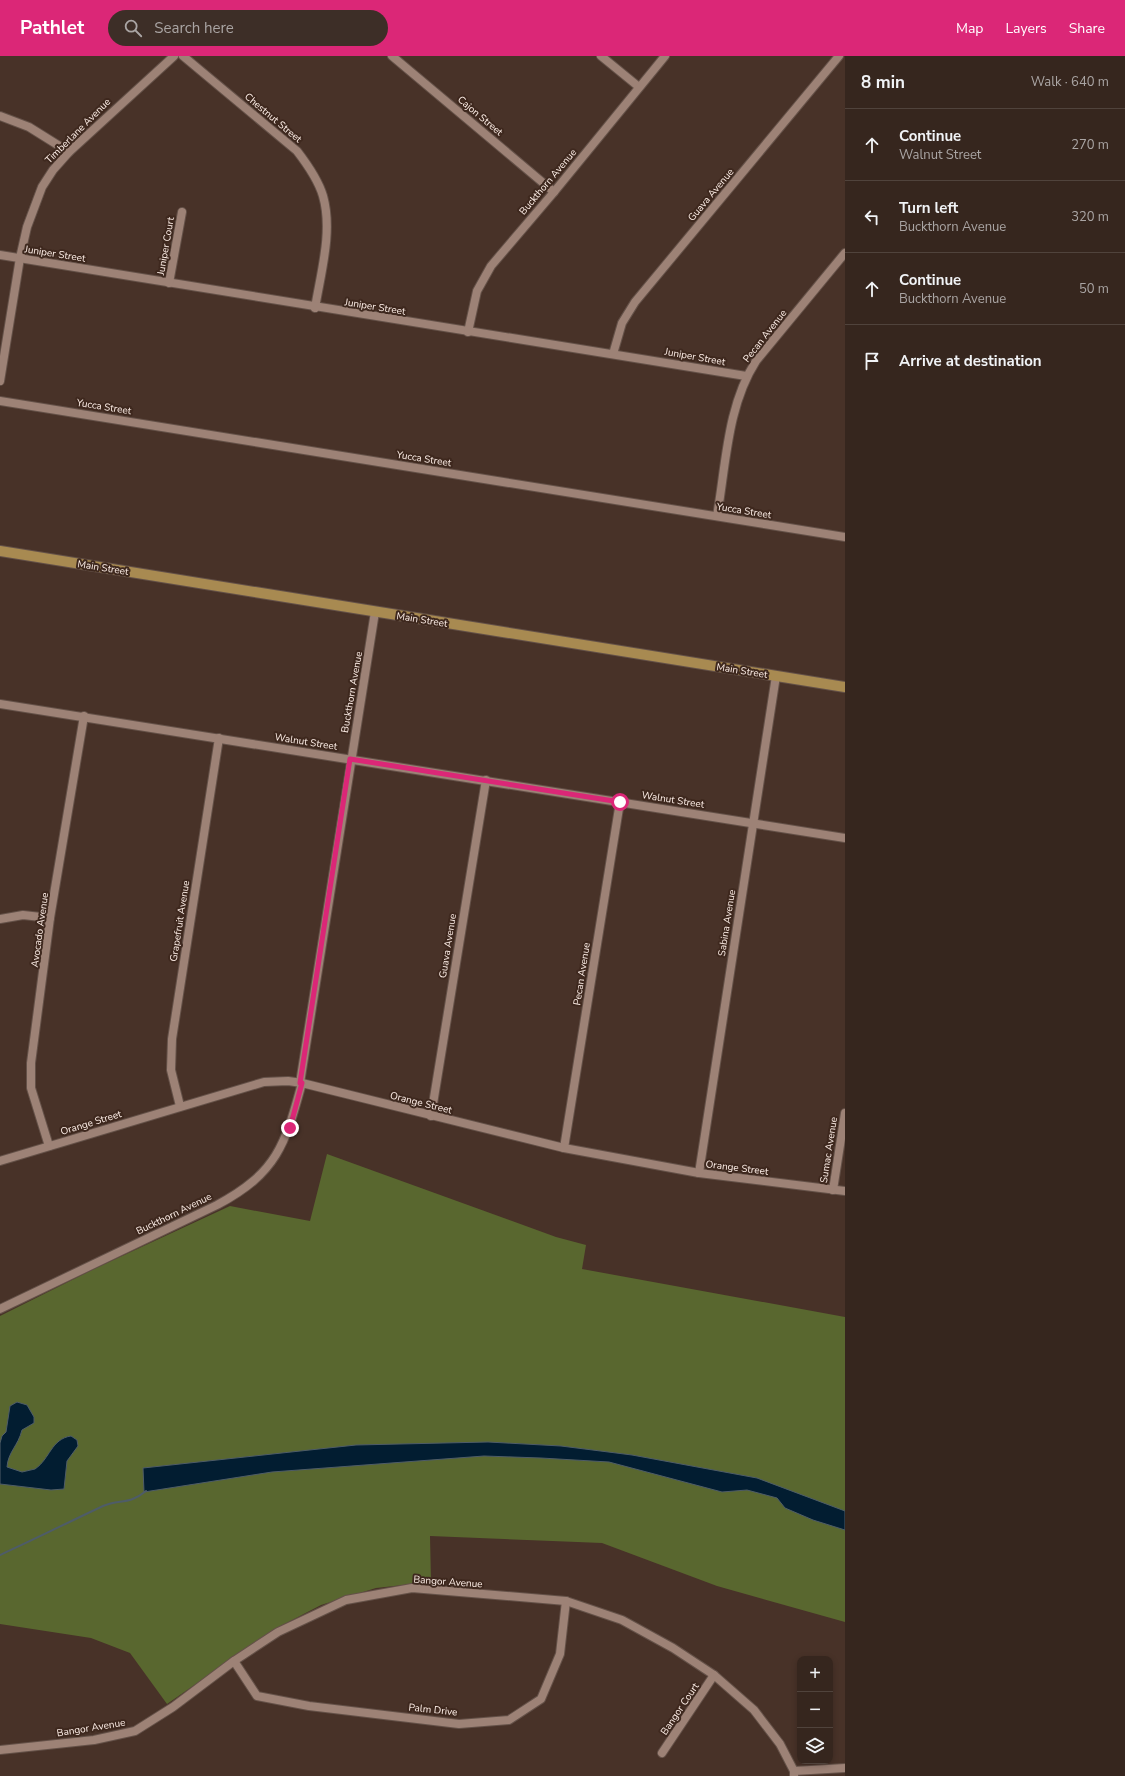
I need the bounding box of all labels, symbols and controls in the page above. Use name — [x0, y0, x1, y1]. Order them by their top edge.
search box — [108, 10, 388, 46]
text: Pathlet — [20, 15, 84, 41]
icon: search — [122, 17, 144, 39]
text: Search here — [154, 18, 234, 38]
text: Map — [956, 19, 983, 38]
text: Layers — [1005, 19, 1047, 38]
text: Share — [1069, 19, 1105, 38]
text: 8 min — [861, 71, 905, 94]
text: Walk · 640 m — [1031, 73, 1109, 91]
street label: Chestnut Street — [241, 90, 305, 146]
street label: Cajon Street — [454, 93, 506, 139]
street label: Timberlane Avenue — [42, 95, 114, 167]
text: Continue — [899, 126, 961, 146]
icon: ahead — [861, 134, 883, 156]
text: 270 m — [1071, 136, 1109, 154]
street label: Buckthorn Avenue — [516, 146, 580, 218]
text: Walnut Street — [899, 146, 981, 164]
street label: Guava Avenue — [685, 166, 737, 224]
text: Turn left — [899, 198, 958, 218]
icon: left — [861, 206, 883, 228]
text: 320 m — [1071, 208, 1109, 226]
street label: Juniper Court — [154, 215, 178, 277]
text: Buckthorn Avenue — [899, 218, 1006, 236]
street label: Juniper Street — [23, 242, 87, 266]
text: Continue — [899, 270, 961, 290]
icon: ahead — [861, 278, 883, 300]
text: 50 m — [1079, 280, 1109, 298]
text: Buckthorn Avenue — [899, 290, 1006, 308]
street label: Juniper Street — [343, 295, 407, 319]
street label: Pecan Avenue — [740, 307, 790, 365]
street label: Juniper Street — [663, 345, 727, 369]
icon: arrive — [861, 350, 883, 372]
text: Arrive at destination — [899, 351, 1042, 371]
street label: Yucca Street — [75, 396, 133, 418]
street label: Yucca Street — [395, 448, 453, 470]
street label: Yucca Street — [715, 500, 773, 522]
street label: Main Street — [76, 557, 130, 579]
street label: Main Street — [395, 609, 449, 631]
street label: Buckthorn Avenue — [338, 650, 366, 734]
street label: Main Street — [715, 660, 769, 682]
street label: Walnut Street — [274, 730, 339, 754]
street label: Walnut Street — [641, 788, 706, 812]
route start — [611, 793, 629, 811]
street label: Grapefruit Avenue — [167, 879, 193, 963]
street label: Sabina Avenue — [715, 889, 739, 957]
street label: Avocado Avenue — [28, 892, 52, 968]
street label: Guava Avenue — [436, 913, 460, 979]
street label: Pecan Avenue — [570, 941, 594, 1007]
street label: Orange Street — [389, 1089, 454, 1118]
street label: Orange Street — [59, 1107, 124, 1139]
street label: Sumac Avenue — [817, 1116, 841, 1184]
route end — [281, 1119, 299, 1137]
street label: Orange Street — [705, 1157, 770, 1179]
street label: Buckthorn Avenue — [134, 1190, 214, 1238]
street label: Bangor Avenue — [413, 1573, 483, 1591]
map controls — [797, 1656, 833, 1764]
button: + — [797, 1656, 833, 1692]
street label: Bangor Court — [657, 1680, 703, 1738]
button: − — [797, 1692, 833, 1728]
street label: Palm Drive — [408, 1700, 458, 1720]
street label: Bangor Avenue — [56, 1716, 126, 1740]
button: layers — [797, 1728, 833, 1764]

